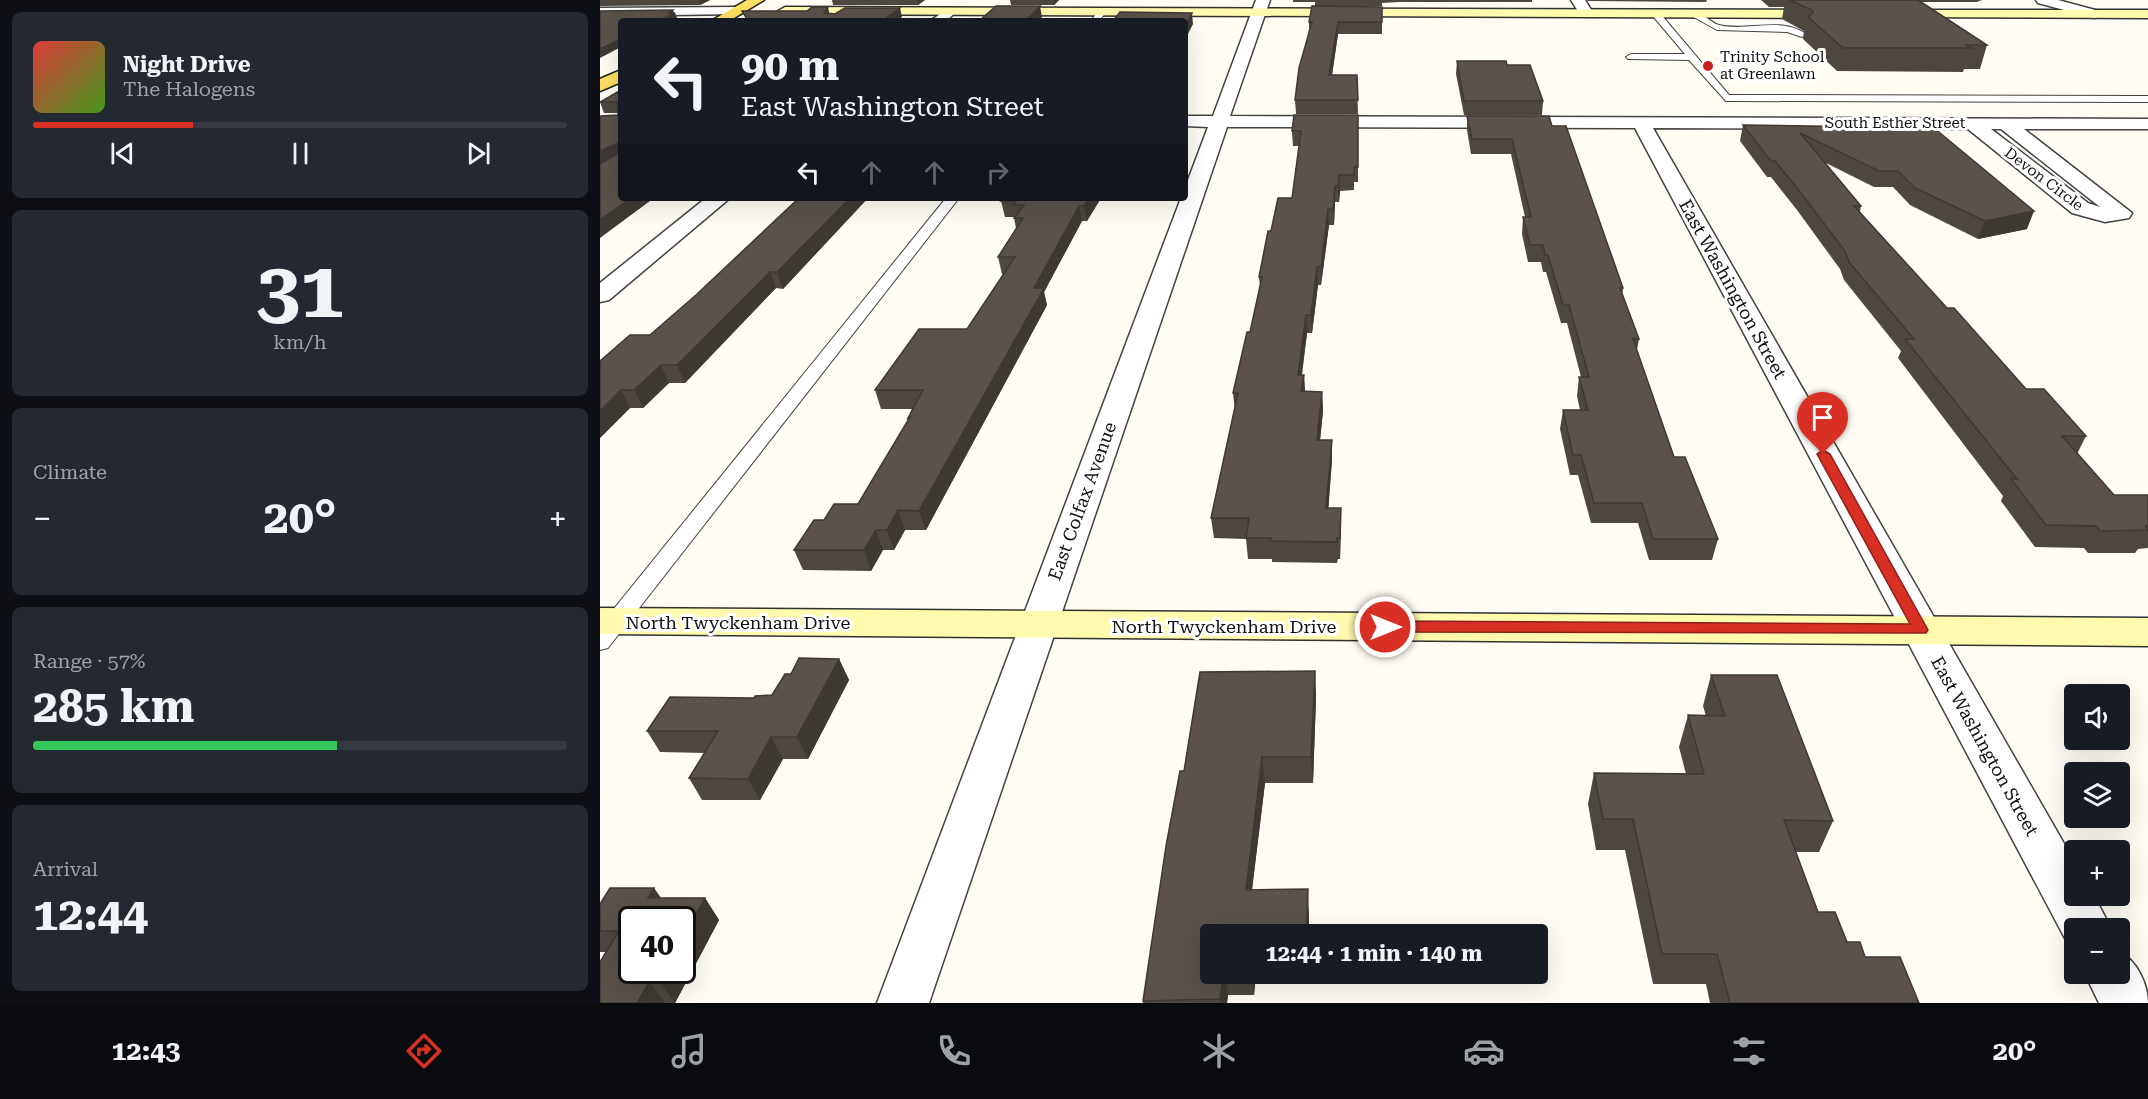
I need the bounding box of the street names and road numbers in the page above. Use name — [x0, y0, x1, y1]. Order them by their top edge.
street label: South Esther Street — [1825, 114, 1966, 132]
street label: Devon Circle — [2001, 144, 2087, 214]
street label: East Washington Street — [1675, 196, 1791, 383]
street label: East Colfax Avenue — [1044, 419, 1120, 583]
street label: North Twyckenham Drive — [626, 612, 851, 633]
street label: North Twyckenham Drive — [1112, 616, 1337, 637]
street label: East Washington Street — [1927, 653, 2043, 840]

